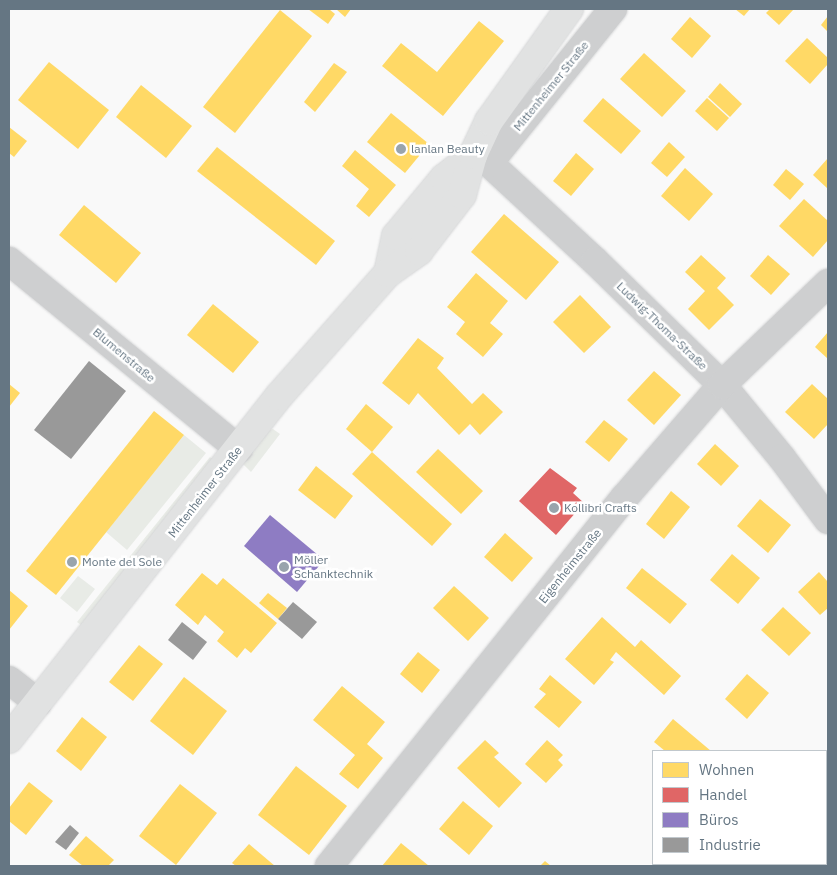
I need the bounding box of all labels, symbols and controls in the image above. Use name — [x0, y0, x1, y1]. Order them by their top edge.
street label: Mittenheimer Straße — [510, 38, 592, 134]
place label: lanlan Beauty — [411, 142, 485, 156]
marker: lanlan Beauty — [395, 143, 407, 155]
street label: Ludwig-Thoma-Straße — [614, 279, 710, 373]
street label: Blumenstraße — [90, 325, 158, 385]
street label: Mittenheimer Straße — [165, 444, 245, 540]
place label: Kollibri Crafts — [564, 501, 637, 515]
marker: Kollibri Crafts — [548, 502, 560, 514]
street label: Eigenheimstraße — [536, 526, 604, 606]
place label: Möller Schanktechnik — [294, 553, 373, 581]
place label: Monte del Sole — [82, 555, 162, 569]
marker: Monte del Sole — [66, 556, 78, 568]
marker: Möller Schanktechnik — [278, 561, 290, 573]
legend — [652, 750, 827, 865]
text: Wohnen — [699, 760, 754, 779]
text: Handel — [699, 785, 747, 804]
text: Büros — [699, 810, 738, 829]
text: Industrie — [699, 835, 761, 854]

